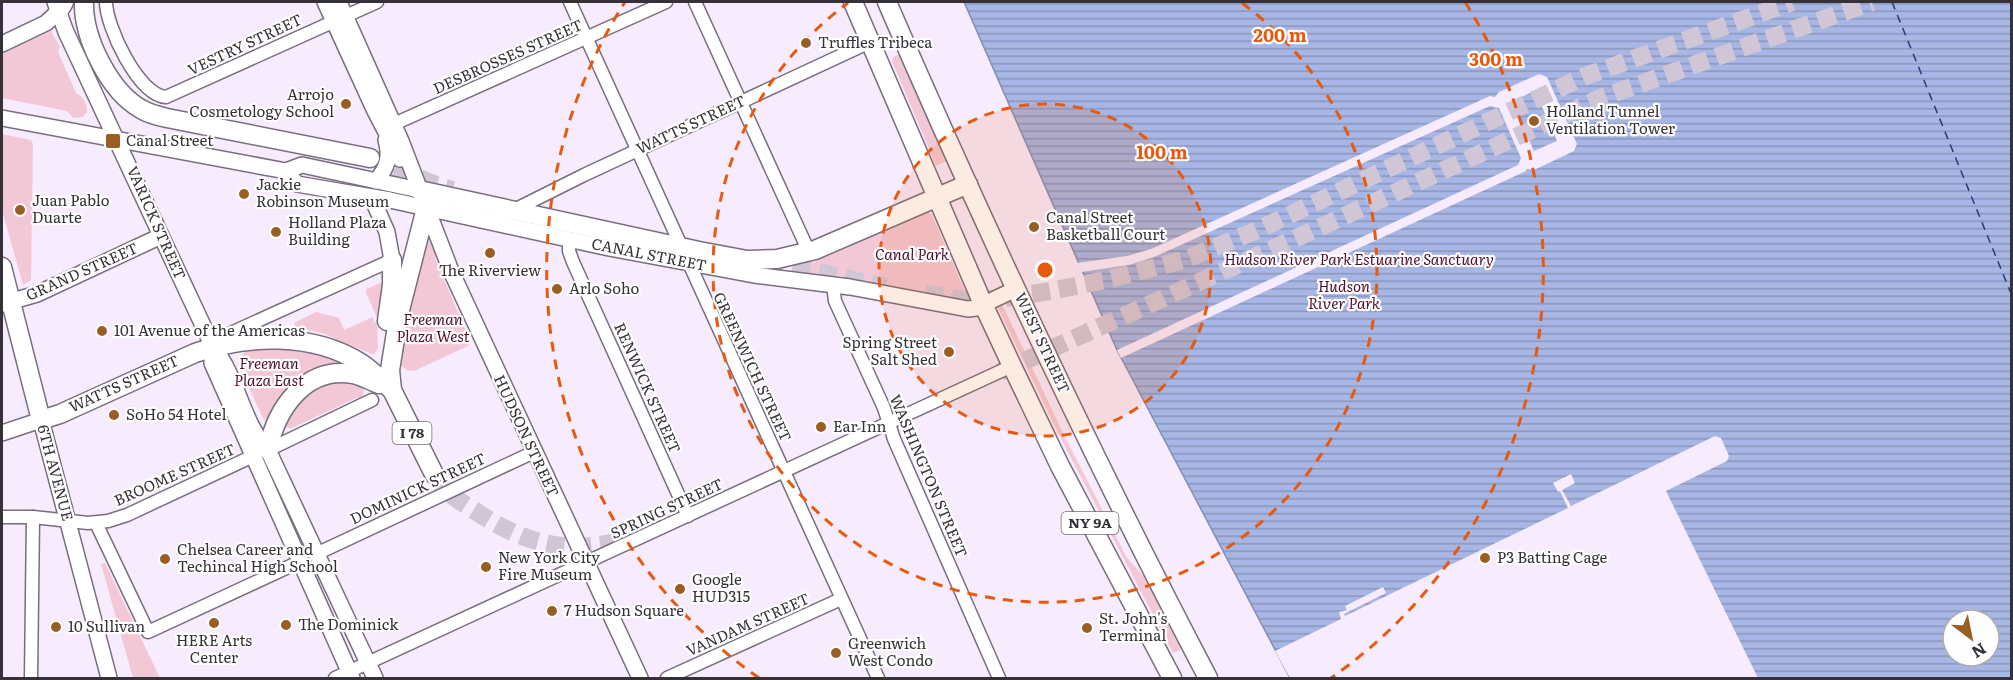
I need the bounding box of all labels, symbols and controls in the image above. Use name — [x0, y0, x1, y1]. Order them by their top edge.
street label: VESTRY STREET — [183, 7, 305, 80]
street label: DESBROSSES STREET — [429, 12, 586, 99]
text: 200 m — [1253, 21, 1307, 48]
place label: Truffles Tribeca — [818, 30, 933, 53]
marker: Truffles Tribeca — [799, 36, 813, 50]
text: 300 m — [1469, 45, 1523, 72]
place label: Arrojo Cosmetology School — [189, 82, 334, 122]
street label: WATTS STREET — [632, 88, 749, 159]
marker: Arrojo Cosmetology School — [339, 97, 353, 111]
place label: Holland Tunnel Ventilation Tower — [1546, 99, 1675, 139]
marker: Holland Tunnel Ventilation Tower — [1527, 114, 1541, 128]
place label: Canal Street — [126, 128, 213, 151]
marker: Canal Street — [104, 132, 122, 150]
text: 100 m — [1136, 138, 1188, 165]
street label: VARICK STREET — [122, 162, 193, 283]
place label: Jackie Robinson Museum — [256, 172, 390, 212]
marker: Jackie Robinson Museum — [237, 187, 251, 201]
place label: Juan Pablo Duarte — [32, 188, 110, 228]
marker: Juan Pablo Duarte — [13, 203, 27, 217]
place label: Canal Street Basketball Court — [1046, 205, 1165, 245]
place label: Holland Plaza Building — [288, 210, 387, 250]
marker: Canal Street Basketball Court — [1027, 220, 1041, 234]
marker: Holland Plaza Building — [269, 225, 283, 239]
street label: CANAL STREET — [590, 231, 709, 276]
street label: GRAND STREET — [22, 236, 141, 306]
park label: Canal Park — [875, 242, 950, 265]
marker: The Riverview — [483, 246, 497, 260]
park label: Hudson River Park Estuarine Sanctuary — [1224, 247, 1494, 270]
place label: The Riverview — [439, 258, 541, 281]
centre of rings — [1035, 260, 1055, 280]
park label: Hudson River Park — [1308, 274, 1381, 314]
place label: Arlo Soho — [569, 276, 640, 299]
marker: Arlo Soho — [550, 282, 564, 296]
street label: GREENWICH STREET — [709, 288, 798, 445]
street label: WEST STREET — [1010, 288, 1077, 397]
park label: Freeman Plaza West — [396, 307, 470, 347]
place label: 101 Avenue of the Americas — [114, 318, 305, 341]
street label: RENWICK STREET — [609, 318, 687, 456]
marker: 101 Avenue of the Americas — [95, 324, 109, 338]
place label: Spring Street Salt Shed — [843, 330, 937, 370]
marker: Spring Street Salt Shed — [942, 345, 956, 359]
street label: WATTS STREET — [65, 348, 182, 417]
park label: Freeman Plaza East — [234, 351, 304, 391]
street label: HUDSON STREET — [489, 370, 566, 500]
street label: WASHINGTON STREET — [885, 391, 974, 560]
place label: SoHo 54 Hotel — [126, 402, 226, 425]
marker: SoHo 54 Hotel — [107, 408, 121, 422]
place label: Ear Inn — [833, 414, 887, 437]
marker: Ear Inn — [814, 420, 828, 434]
street label: 6TH AVENUE — [33, 422, 80, 523]
road number: I 78 — [392, 422, 432, 444]
street label: BROOME STREET — [110, 437, 239, 511]
street label: DOMINICK STREET — [346, 446, 489, 529]
street label: SPRING STREET — [606, 471, 727, 544]
road number: NY 9A — [1062, 512, 1118, 534]
place label: Chelsea Career and Techincal High School — [177, 537, 338, 577]
place label: New York City Fire Museum — [498, 545, 600, 585]
place label: P3 Batting Cage — [1497, 545, 1608, 568]
marker: P3 Batting Cage — [1478, 551, 1492, 565]
marker: Chelsea Career and Techincal High School — [158, 552, 172, 566]
marker: New York City Fire Museum — [479, 560, 493, 574]
place label: Google HUD315 — [692, 567, 750, 607]
marker: Google HUD315 — [673, 582, 687, 596]
street label: VANDAM STREET — [682, 586, 813, 661]
place label: 7 Hudson Square — [564, 598, 684, 621]
marker: 7 Hudson Square — [545, 604, 559, 618]
place label: St. John's Terminal — [1099, 606, 1167, 646]
north arrow — [1941, 608, 2001, 668]
place label: The Dominick — [298, 612, 399, 635]
place label: 10 Sullivan — [68, 614, 145, 637]
marker: HERE Arts Center — [207, 616, 221, 630]
marker: The Dominick — [279, 618, 293, 632]
marker: 10 Sullivan — [49, 620, 63, 634]
marker: St. John's Terminal — [1080, 621, 1094, 635]
place label: HERE Arts Center — [176, 628, 252, 668]
place label: Greenwich West Condo — [848, 631, 933, 671]
text: N — [1967, 638, 1992, 665]
marker: Greenwich West Condo — [829, 646, 843, 660]

